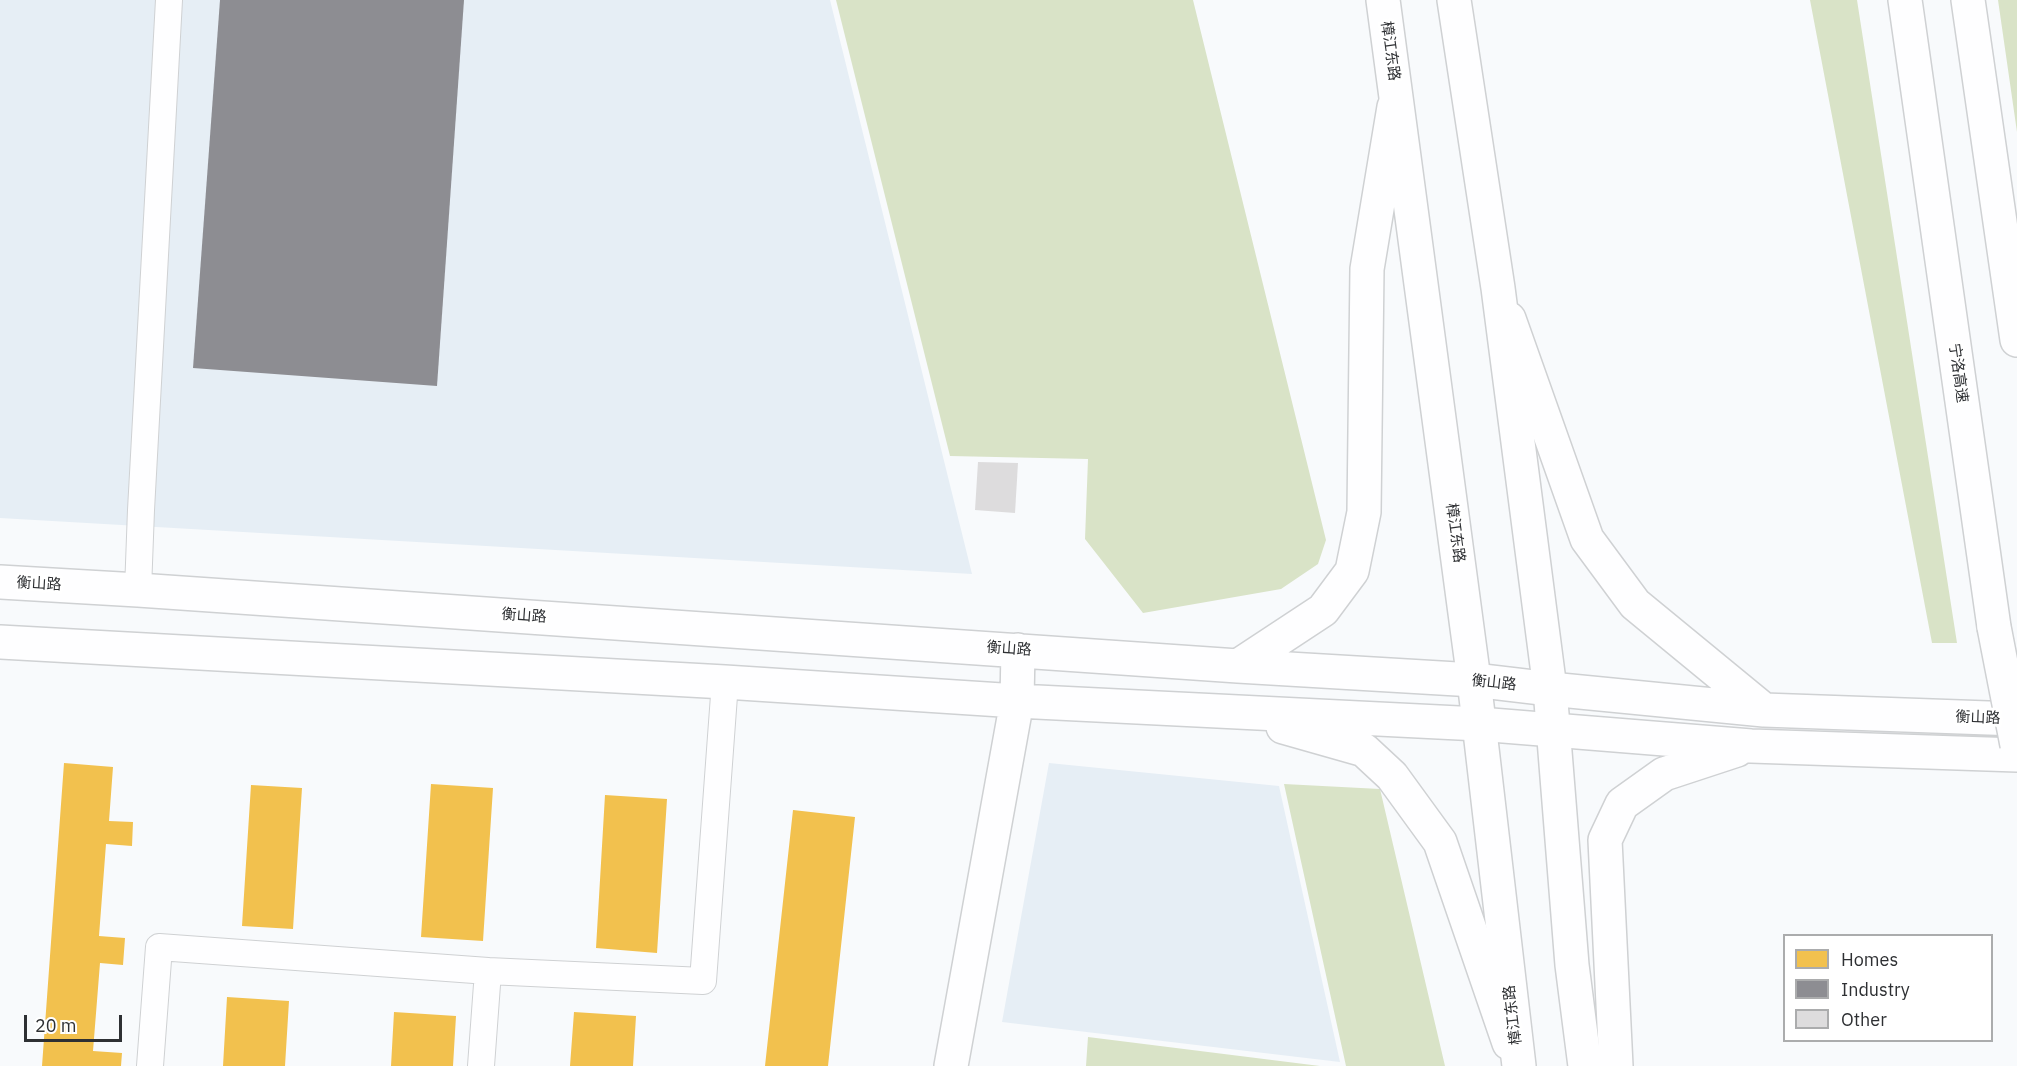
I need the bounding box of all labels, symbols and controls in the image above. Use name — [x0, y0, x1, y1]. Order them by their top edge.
street label: 樟江东路 — [1377, 20, 1403, 82]
street label: 宁洛高速 — [1945, 342, 1971, 404]
street label: 樟江东路 — [1442, 502, 1468, 564]
street label: 衡山路 — [16, 574, 62, 594]
street label: 衡山路 — [501, 605, 547, 627]
street label: 衡山路 — [986, 638, 1032, 660]
street label: 衡山路 — [1471, 672, 1517, 694]
street label: 衡山路 — [1955, 708, 2001, 728]
legend — [1783, 934, 1993, 1042]
text: Homes — [1841, 948, 1898, 971]
text: Industry — [1841, 978, 1910, 1001]
street label: 樟江东路 — [1500, 984, 1526, 1046]
scale bar — [27, 1003, 124, 1041]
text: Other — [1841, 1008, 1887, 1031]
text: 20 m — [35, 1014, 77, 1037]

